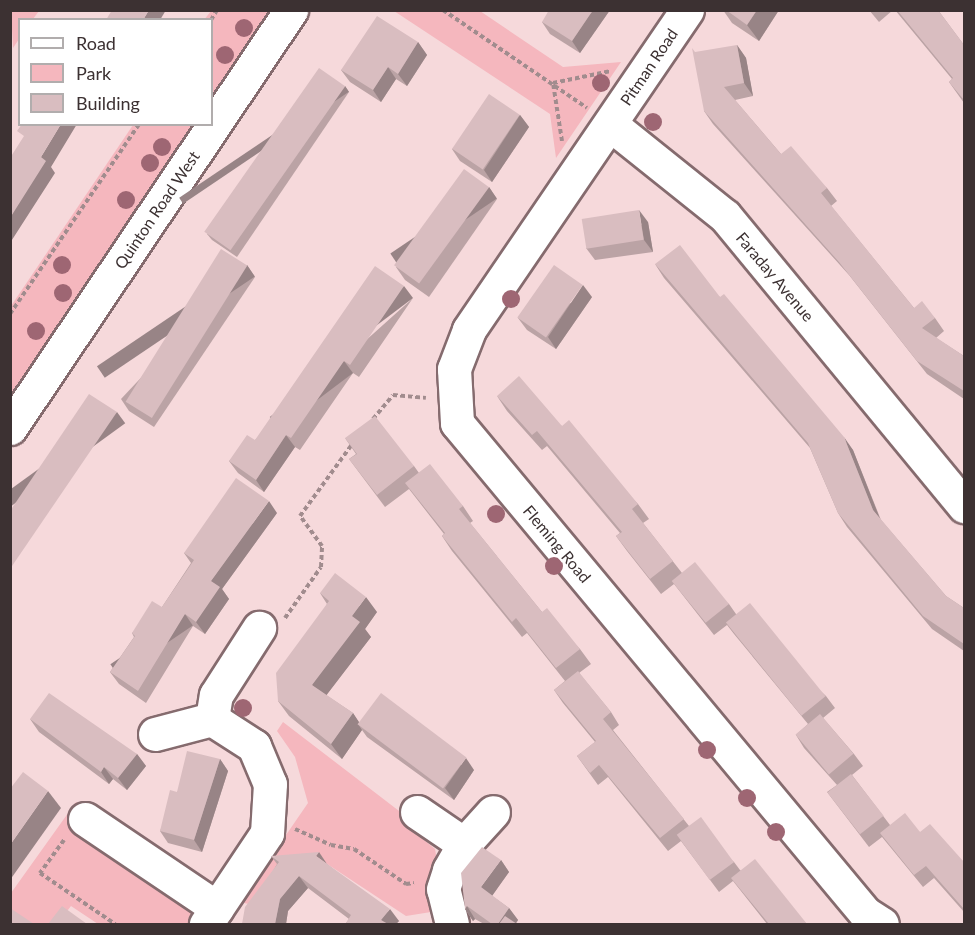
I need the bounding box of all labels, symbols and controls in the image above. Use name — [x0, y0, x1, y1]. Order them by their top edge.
legend — [18, 18, 213, 126]
street label: Pitman Road — [616, 25, 682, 109]
text: Road — [76, 32, 116, 54]
text: Park — [76, 62, 111, 84]
text: Building — [76, 92, 140, 114]
street label: Quinton Road West — [110, 147, 204, 273]
street label: Faraday Avenue — [732, 228, 818, 326]
street label: Fleming Road — [519, 501, 595, 587]

